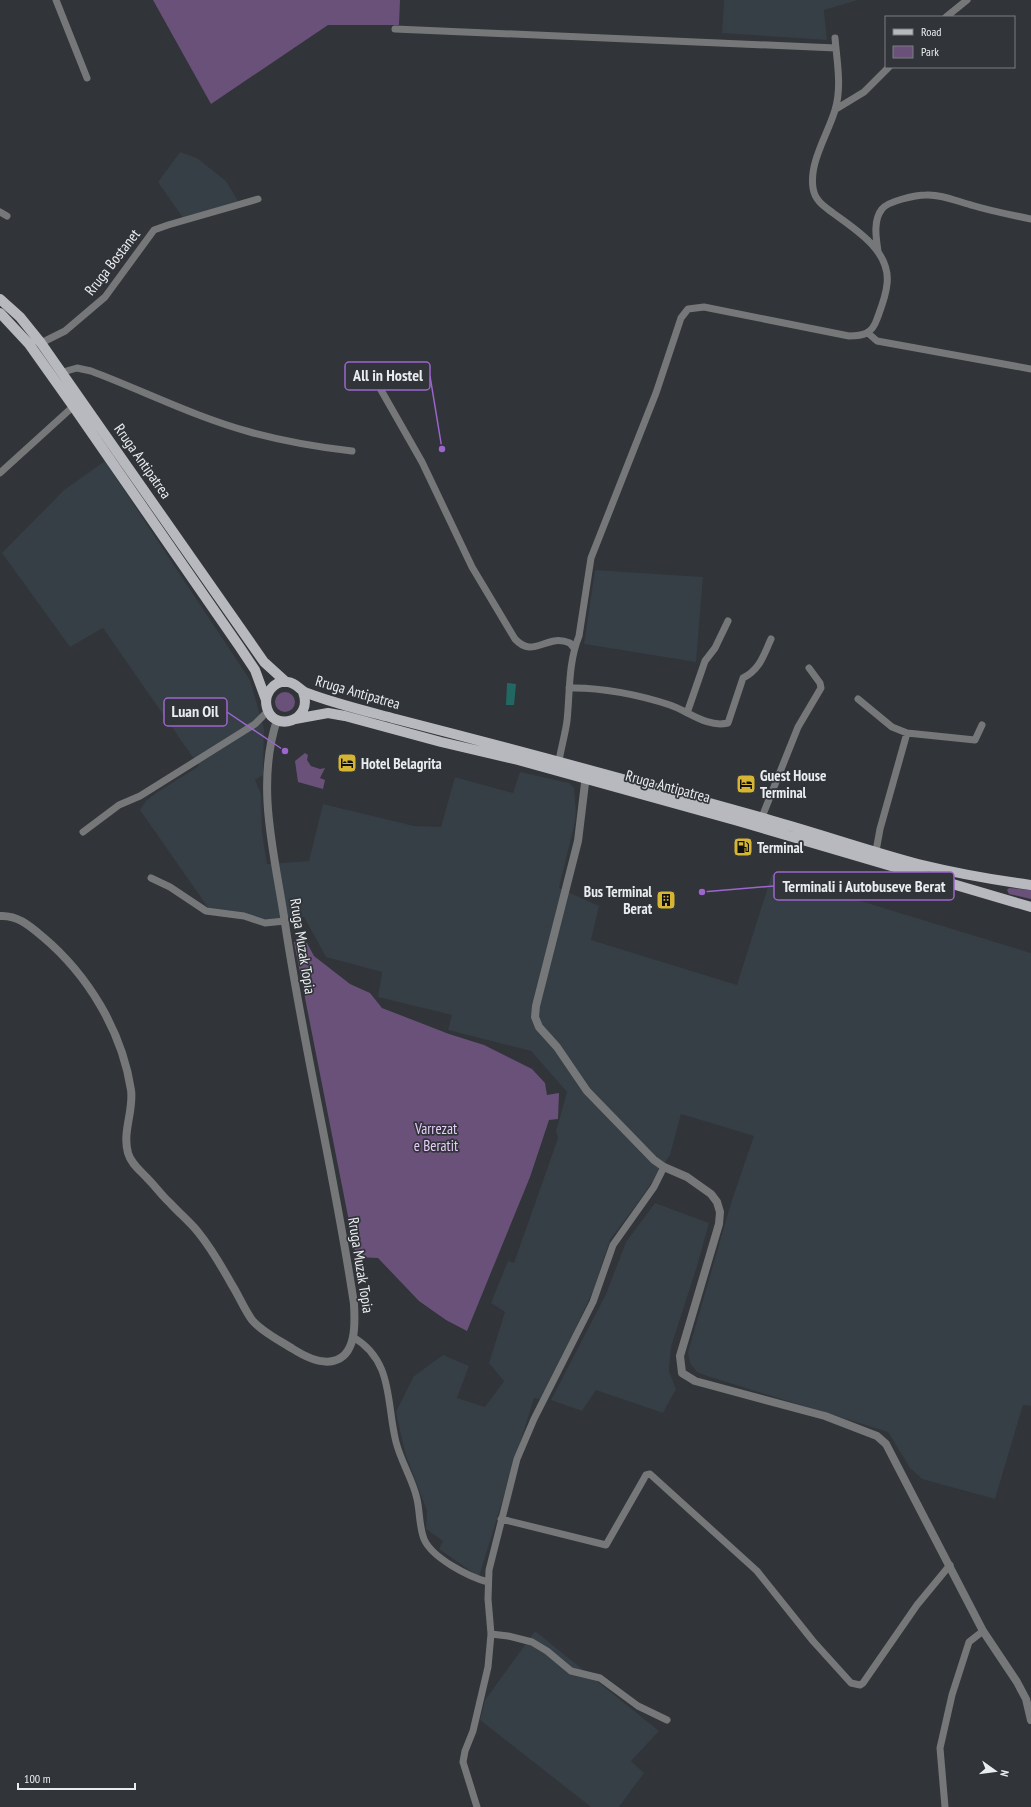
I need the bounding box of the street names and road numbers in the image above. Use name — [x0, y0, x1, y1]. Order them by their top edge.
street label: Rruga Bostanet — [80, 225, 144, 299]
street label: Rruga Antipatrea — [110, 420, 176, 502]
street label: Rruga Antipatrea — [314, 671, 402, 713]
street label: Rruga Antipatrea — [623, 766, 713, 806]
street label: Rruga Muzak Topia — [286, 897, 320, 995]
street label: Rruga Muzak Topia — [344, 1216, 378, 1314]

